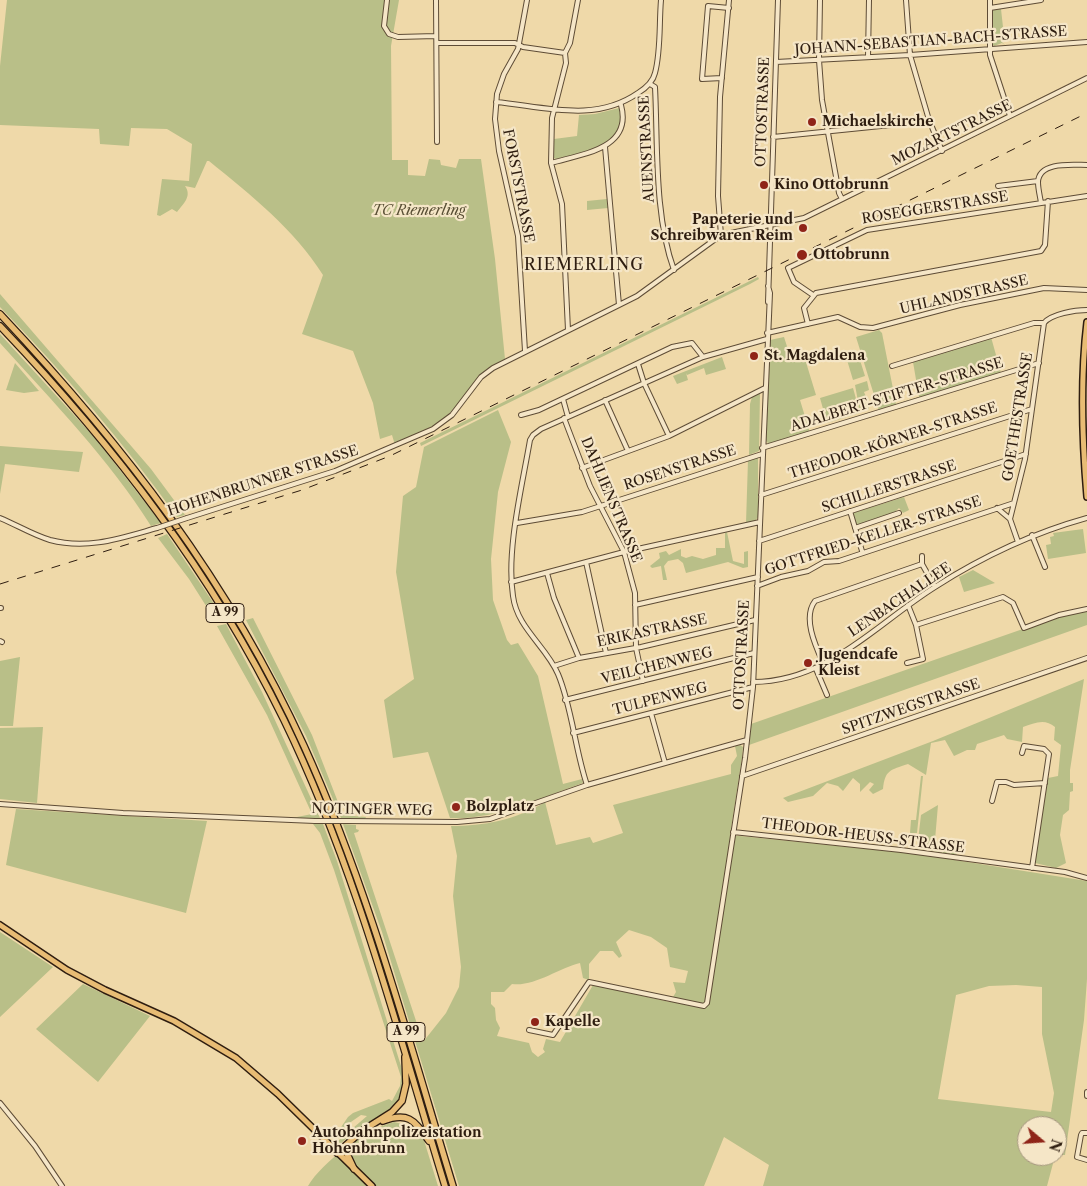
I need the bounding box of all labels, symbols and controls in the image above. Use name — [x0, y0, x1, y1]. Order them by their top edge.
street label: JOHANN-SEBASTIAN-BACH-STRASSE — [794, 23, 1068, 59]
street label: OTTOSTRASSE — [753, 57, 773, 167]
street label: AUENSTRASSE — [636, 95, 658, 203]
street label: MOZARTSTRASSE — [889, 97, 1015, 169]
place label: Michaelskirche — [822, 114, 934, 130]
marker: Michaelskirche — [806, 116, 818, 128]
street label: FORSTSTRASSE — [499, 128, 537, 244]
place label: Kino Ottobrunn — [774, 177, 889, 193]
marker: Kino Ottobrunn — [758, 179, 770, 191]
street label: ROSEGGERSTRASSE — [861, 188, 1009, 228]
park label: TC Riemerling — [372, 203, 466, 219]
place label: Papeterie und Schreibwaren Reim — [651, 212, 793, 244]
marker: Papeterie und Schreibwaren Reim — [797, 222, 809, 234]
place label: Ottobrunn — [813, 247, 890, 263]
marker: Ottobrunn — [795, 248, 809, 262]
district label: RIEMERLING — [523, 255, 645, 275]
street label: UHLANDSTRASSE — [898, 272, 1030, 318]
place label: St. Magdalena — [764, 348, 865, 364]
marker: St. Magdalena — [748, 350, 760, 362]
street label: GOETHESTRASSE — [999, 351, 1037, 483]
street label: ADALBERT-STIFTER-STRASSE — [788, 355, 1006, 435]
street label: THEODOR-KÖRNER-STRASSE — [786, 399, 1000, 483]
street label: DAHLIENSTRASSE — [577, 435, 645, 565]
street label: HOHENBRUNNER STRASSE — [165, 442, 361, 520]
street label: ROSENSTRASSE — [622, 442, 738, 494]
street label: SCHILLERSTRASSE — [820, 457, 958, 517]
street label: GOTTFRIED-KELLER-STRASSE — [763, 493, 983, 579]
street label: LENBACHALLEE — [845, 559, 955, 641]
street label: OTTOSTRASSE — [731, 600, 753, 710]
road number: A 99 — [206, 604, 244, 622]
street label: ERIKASTRASSE — [595, 611, 709, 651]
street label: VEILCHENWEG — [599, 644, 715, 688]
place label: Jugendcafe Kleist — [818, 647, 898, 680]
marker: Jugendcafe Kleist — [802, 657, 814, 669]
street label: SPITZWEGSTRASSE — [840, 675, 982, 739]
street label: TULPENWEG — [611, 679, 709, 719]
place label: Bolzplatz — [466, 799, 534, 815]
street label: NOTINGER WEG — [311, 801, 433, 819]
marker: Bolzplatz — [450, 801, 462, 813]
street label: THEODOR-HEUSS-STRASSE — [761, 815, 965, 857]
place label: Kapelle — [545, 1014, 600, 1030]
marker: Kapelle — [529, 1016, 541, 1028]
road number: A 99 — [387, 1022, 425, 1042]
north arrow — [1017, 1116, 1067, 1166]
place label: Autobahnpolizeistation Hohenbrunn — [312, 1125, 482, 1158]
marker: Autobahnpolizeistation Hohenbrunn — [296, 1135, 308, 1147]
text: N — [1045, 1137, 1066, 1154]

